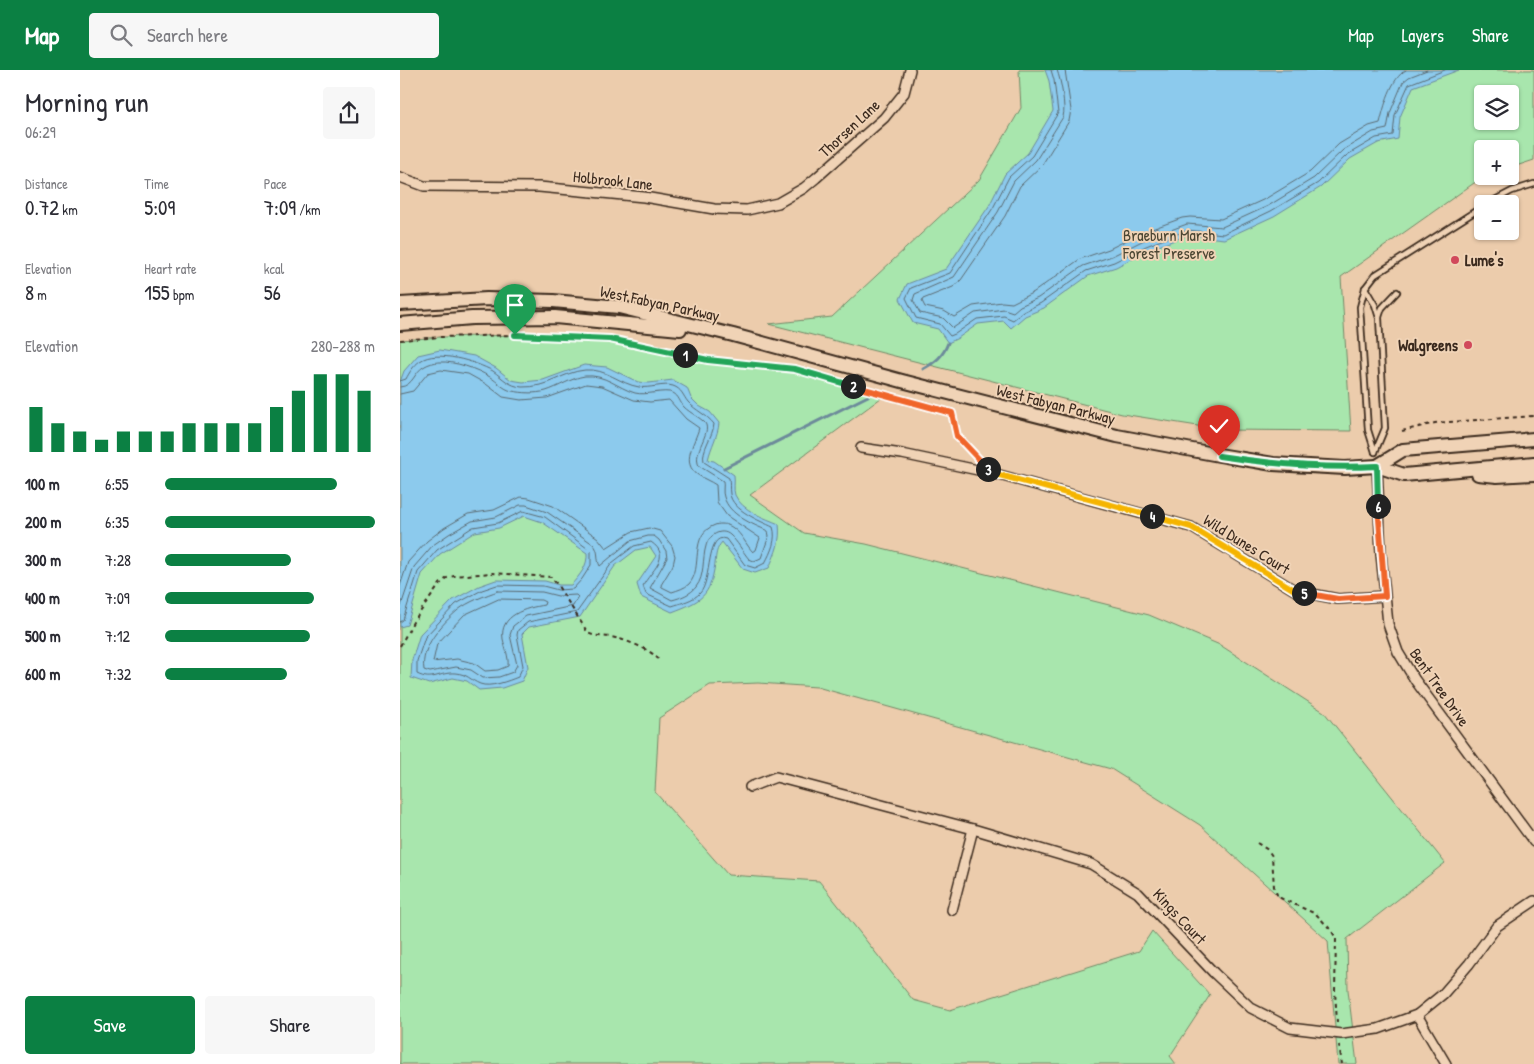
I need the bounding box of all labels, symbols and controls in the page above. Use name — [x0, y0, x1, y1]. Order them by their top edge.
search box — [89, 13, 439, 58]
text: Map — [25, 19, 59, 51]
icon: search — [107, 21, 135, 49]
text: Search here — [147, 22, 228, 48]
text: Map — [1348, 23, 1374, 48]
text: Layers — [1402, 23, 1444, 48]
text: Share — [1472, 23, 1509, 48]
text: Morning run — [25, 83, 149, 121]
map controls — [1474, 85, 1519, 240]
button: layers — [1474, 85, 1519, 130]
button: share — [323, 87, 375, 139]
street label: Thorsen Lane — [814, 94, 885, 162]
text: 06:29 — [25, 121, 56, 143]
button: + — [1474, 140, 1519, 185]
street label: Holbrook Lane — [572, 165, 655, 195]
text: Distance — [25, 174, 68, 193]
text: Time — [144, 174, 169, 193]
text: Pace — [264, 174, 287, 193]
text: 0.72 — [25, 193, 59, 222]
text: 5:09 — [144, 193, 175, 222]
text: 7:09 — [264, 193, 296, 222]
button: − — [1474, 195, 1519, 240]
text: km — [59, 200, 78, 219]
text: /km — [296, 200, 321, 219]
park label: Braeburn Marsh Forest Preserve — [1122, 224, 1216, 264]
place label: Lume's — [1465, 249, 1504, 271]
marker: Lume's — [1449, 254, 1461, 266]
text: Elevation — [25, 259, 72, 278]
text: Heart rate — [144, 259, 197, 278]
text: kcal — [264, 259, 284, 278]
text: 8 — [25, 278, 34, 307]
text: 155 — [144, 278, 170, 307]
text: 56 — [264, 278, 281, 307]
street label: West Fabyan Parkway — [598, 280, 722, 326]
pin — [494, 284, 536, 335]
text: m — [34, 285, 47, 304]
text: bpm — [170, 285, 194, 304]
icon: arrive — [501, 291, 529, 319]
place label: Walgreens — [1398, 334, 1459, 357]
text: Elevation — [25, 335, 78, 357]
text: 280–288 m — [311, 335, 375, 357]
marker: Walgreens — [1462, 339, 1474, 351]
pin: 1 — [672, 342, 698, 368]
text: 1 — [683, 346, 688, 365]
pin: 2 — [840, 374, 866, 398]
text: 2 — [850, 377, 857, 396]
street label: West Fabyan Parkway — [994, 379, 1118, 429]
pin — [1198, 405, 1240, 456]
icon: check — [1205, 412, 1233, 440]
pin: 3 — [976, 456, 1000, 482]
text: 3 — [985, 460, 992, 479]
text: 100 m — [25, 473, 60, 495]
text: 6:55 — [105, 473, 129, 495]
pin: 6 — [1366, 494, 1390, 518]
text: 6 — [1376, 497, 1381, 516]
pin: 4 — [1140, 504, 1164, 528]
text: 4 — [1150, 507, 1155, 526]
street label: Wild Dunes Court — [1199, 509, 1295, 580]
text: 200 m — [25, 511, 61, 533]
text: 6:35 — [105, 511, 129, 533]
text: 300 m — [25, 549, 61, 571]
text: 7:28 — [105, 549, 131, 571]
pin: 5 — [1292, 580, 1316, 606]
text: 5 — [1302, 584, 1307, 603]
text: 400 m — [25, 587, 60, 609]
text: 7:09 — [105, 587, 130, 609]
text: 500 m — [25, 625, 61, 647]
text: 7:12 — [105, 625, 130, 647]
street label: Bent Tree Drive — [1405, 643, 1475, 731]
text: 600 m — [25, 663, 60, 685]
text: 7:32 — [105, 663, 131, 685]
street label: Kings Court — [1148, 883, 1212, 949]
button: Save — [25, 996, 195, 1054]
button: Share — [205, 996, 375, 1054]

